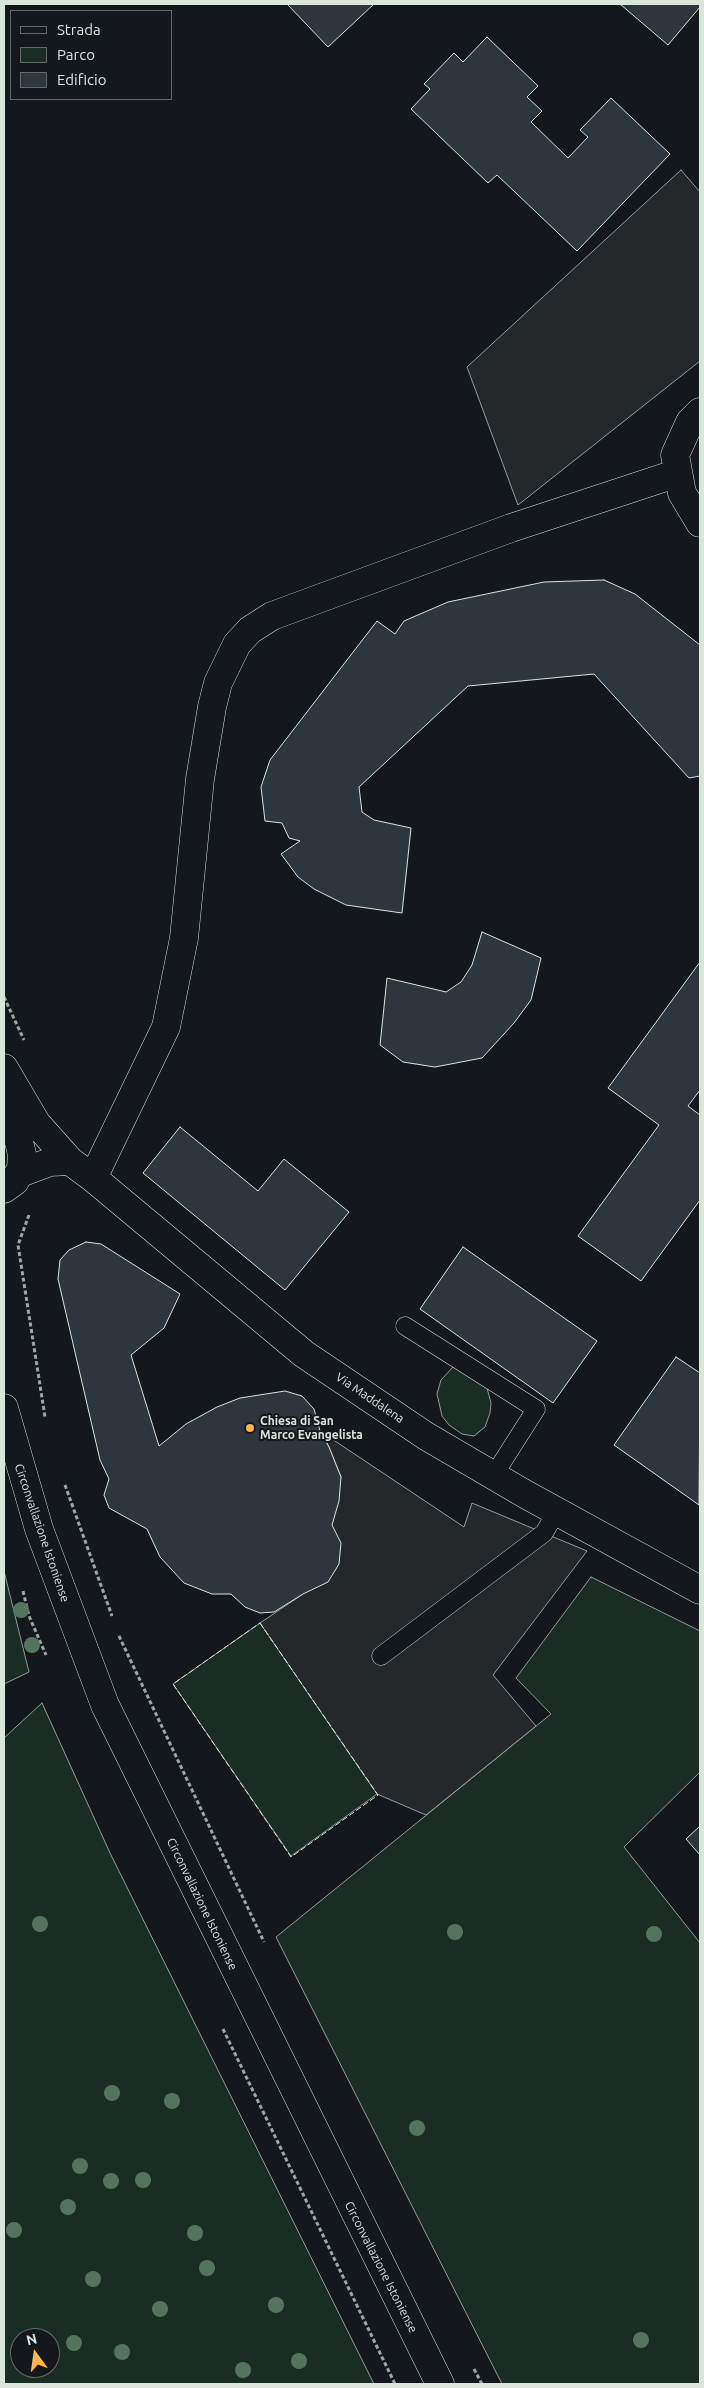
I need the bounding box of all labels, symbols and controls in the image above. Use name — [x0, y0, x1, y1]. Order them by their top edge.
legend — [10, 10, 172, 100]
text: Strada — [57, 21, 101, 38]
text: Parco — [57, 46, 95, 63]
text: Edificio — [57, 71, 106, 88]
street label: Via Maddalena — [333, 1370, 407, 1426]
place label: Chiesa di San Marco Evangelista — [260, 1414, 363, 1442]
marker: Chiesa di San Marco Evangelista — [244, 1422, 256, 1434]
street label: Circonvallazione Istoniense — [12, 1462, 72, 1604]
street label: Circonvallazione Istoniense — [164, 1835, 240, 1973]
street label: Circonvallazione Istoniense — [342, 2199, 420, 2335]
north arrow — [10, 2328, 60, 2378]
text: N — [25, 2330, 39, 2348]

